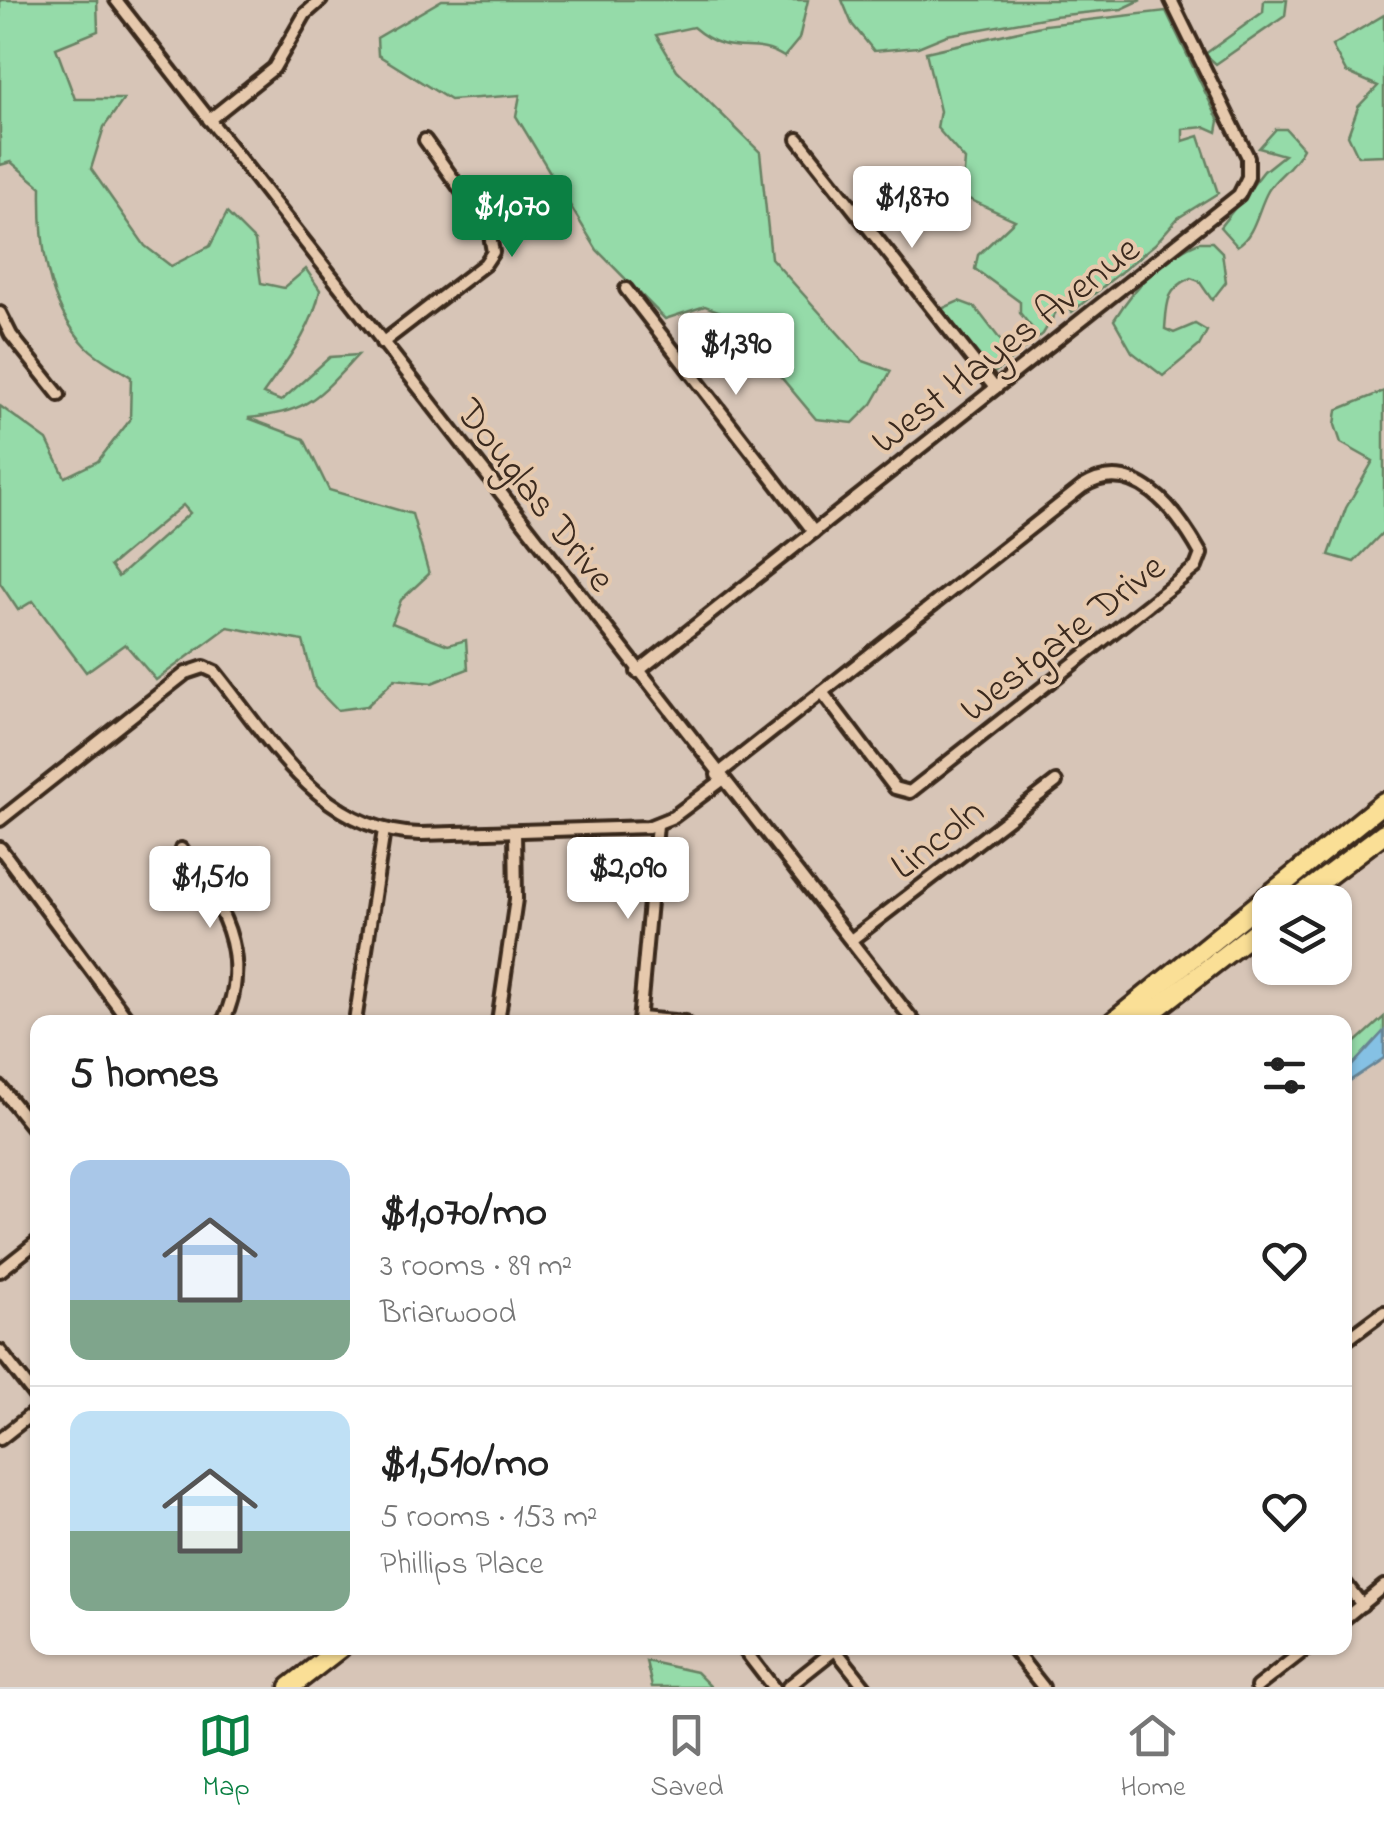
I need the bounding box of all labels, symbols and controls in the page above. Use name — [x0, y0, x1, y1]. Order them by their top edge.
pin: $1,870 — [831, 166, 993, 251]
pin: $1,070 — [431, 175, 593, 260]
text: $1,870 — [875, 175, 949, 222]
text: $1,070 — [474, 184, 550, 231]
street label: West Hayes Avenue — [859, 222, 1154, 471]
pin: $1,390 — [655, 313, 817, 398]
text: $1,390 — [700, 322, 772, 369]
street label: Douglas Drive — [438, 387, 628, 606]
street label: Westgate Drive — [948, 540, 1179, 739]
street label: Lincoln — [879, 785, 999, 896]
pin: $2,090 — [547, 837, 709, 922]
pin: $1,510 — [129, 846, 291, 931]
text: $2,090 — [589, 846, 667, 893]
text: $1,510 — [171, 855, 249, 902]
map controls — [1252, 885, 1352, 985]
button: layers — [1252, 885, 1352, 985]
text: 5 homes — [70, 1045, 219, 1106]
icon: filters — [1257, 1048, 1312, 1103]
text: $1,070/mo — [380, 1183, 547, 1244]
icon: home — [150, 1200, 270, 1320]
icon: heart — [1257, 1233, 1312, 1288]
text: 3 rooms · 89 m² — [380, 1244, 572, 1291]
text: Briarwood — [380, 1291, 516, 1338]
text: $1,510/mo — [380, 1434, 549, 1495]
icon: home — [150, 1451, 270, 1571]
icon: heart — [1257, 1484, 1312, 1539]
text: 5 rooms · 153 m² — [380, 1495, 597, 1542]
text: Phillips Place — [380, 1542, 544, 1589]
tab: Map — [198, 1708, 253, 1809]
tab: Saved — [650, 1708, 723, 1809]
tab: Home — [1120, 1708, 1186, 1809]

